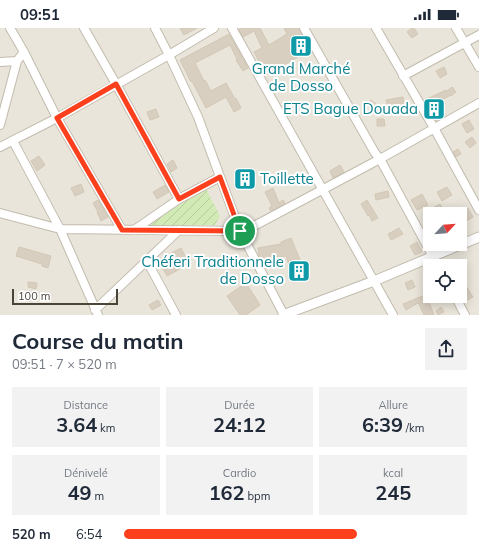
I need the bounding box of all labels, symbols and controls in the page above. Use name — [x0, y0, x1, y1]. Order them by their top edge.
text: 09:51 — [20, 5, 60, 24]
building icon: Grand Marché de Dosso — [288, 33, 314, 59]
place label: Grand Marché de Dosso — [252, 59, 350, 95]
building icon: ETS Bague Douada — [421, 96, 447, 122]
place label: ETS Bague Douada — [283, 99, 418, 118]
building icon: Toillette — [232, 166, 258, 192]
place label: Toillette — [260, 169, 314, 188]
north arrow — [423, 207, 467, 251]
map controls — [423, 207, 467, 303]
pin — [223, 214, 257, 248]
icon: arrive — [229, 220, 251, 242]
place label: Chéferi Traditionnele de Dosso — [141, 252, 284, 288]
building icon: Chéferi Traditionnele de Dosso — [286, 258, 312, 284]
button: locate — [423, 259, 467, 303]
scale bar — [12, 287, 118, 306]
text: 100 m — [18, 289, 50, 303]
text: Course du matin — [12, 327, 184, 355]
button: share — [425, 328, 467, 370]
text: 09:51 · 7 × 520 m — [12, 356, 117, 372]
text: Distance — [64, 398, 108, 412]
text: Durée — [224, 398, 255, 412]
text: Allure — [378, 398, 408, 412]
text: 3.64 — [56, 412, 97, 437]
text: 24:12 — [213, 412, 266, 437]
text: 6:39 — [362, 412, 403, 437]
text: km — [97, 421, 115, 435]
text: /km — [403, 421, 424, 435]
text: Dénivelé — [64, 466, 108, 480]
text: Cardio — [223, 466, 256, 480]
text: kcal — [383, 466, 403, 480]
text: 49 — [68, 480, 92, 505]
text: 162 — [209, 480, 245, 505]
text: 245 — [375, 480, 411, 505]
text: m — [92, 489, 104, 503]
text: bpm — [245, 489, 270, 503]
text: 520 m — [12, 526, 51, 542]
text: 6:54 — [76, 526, 102, 542]

